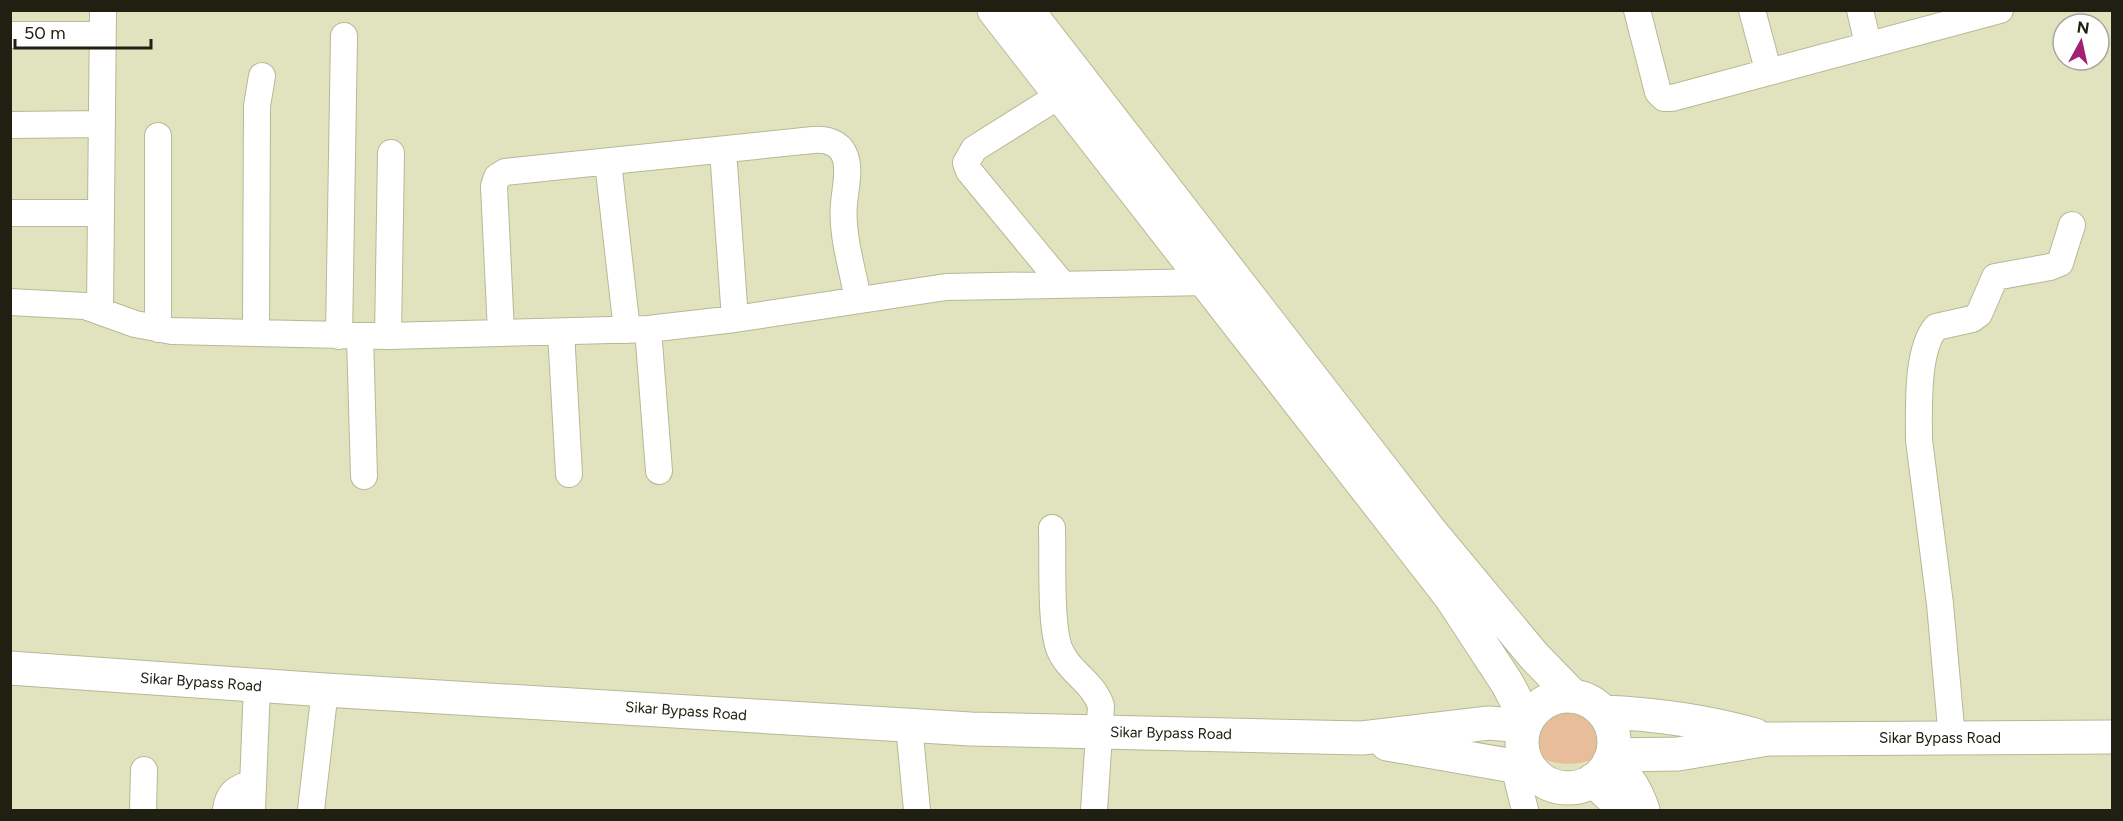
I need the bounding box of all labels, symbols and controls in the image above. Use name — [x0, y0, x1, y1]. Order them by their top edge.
scale bar — [15, 12, 152, 50]
north arrow — [2051, 12, 2111, 72]
text: N — [2076, 17, 2090, 38]
text: 50 m — [24, 22, 66, 44]
street label: Sikar Bypass Road — [140, 669, 262, 695]
street label: Sikar Bypass Road — [625, 698, 747, 724]
street label: Sikar Bypass Road — [1110, 723, 1232, 743]
street label: Sikar Bypass Road — [1879, 729, 2001, 747]

